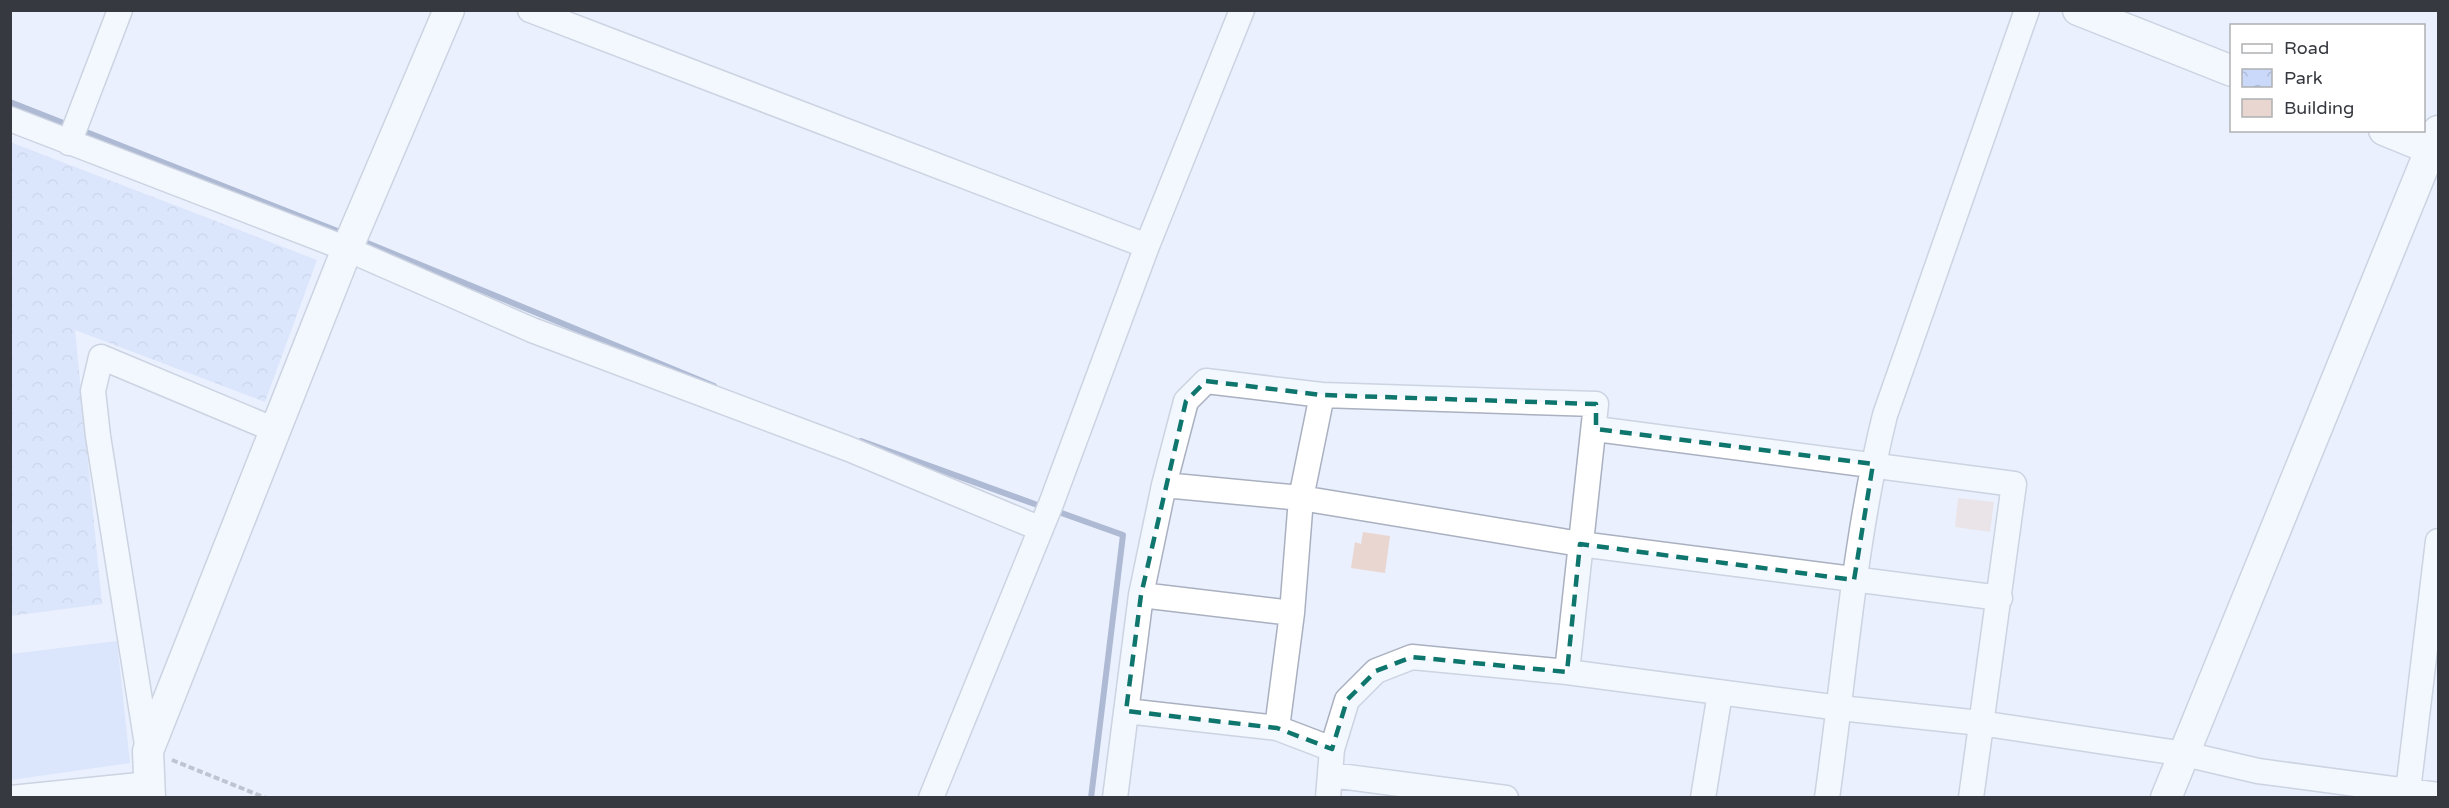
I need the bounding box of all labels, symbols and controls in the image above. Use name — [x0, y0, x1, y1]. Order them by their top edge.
legend — [2230, 24, 2425, 132]
text: Road — [2284, 37, 2329, 59]
text: Park — [2284, 67, 2323, 89]
text: Building — [2284, 97, 2354, 119]

